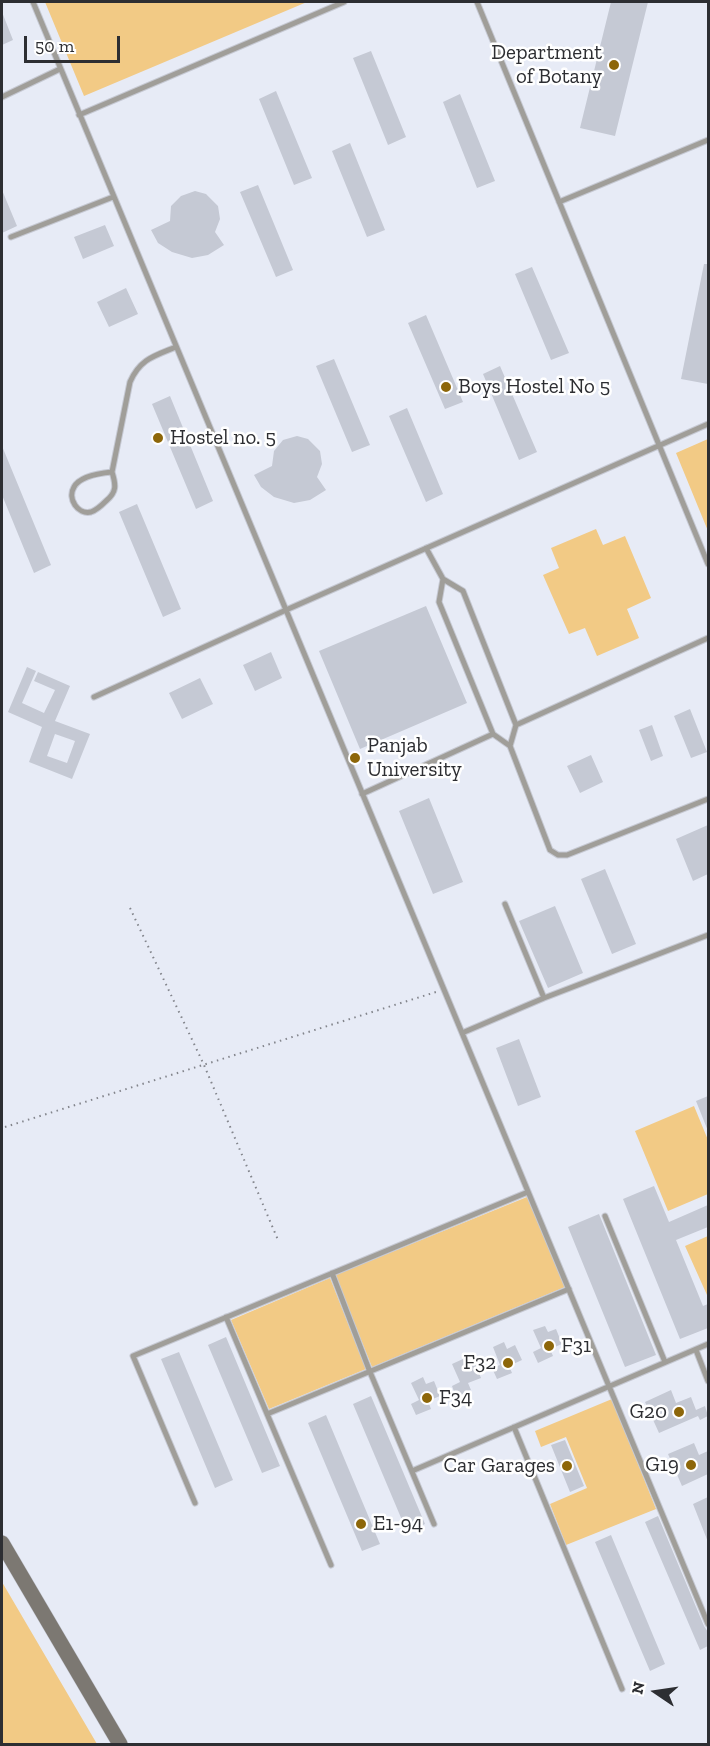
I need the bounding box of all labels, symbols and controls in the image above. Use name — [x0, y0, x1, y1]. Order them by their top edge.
scale bar — [27, 24, 123, 62]
text: 50 m — [35, 35, 74, 57]
place label: Department of Botany — [491, 40, 602, 90]
marker: Department of Botany — [607, 58, 621, 72]
place label: Boys Hostel No 5 — [458, 374, 610, 400]
marker: Boys Hostel No 5 — [439, 380, 453, 394]
place label: Hostel no. 5 — [170, 425, 276, 451]
marker: Hostel no. 5 — [151, 431, 165, 445]
place label: Panjab University — [367, 733, 462, 783]
marker: Panjab University — [348, 751, 362, 765]
place label: F31 — [561, 1333, 591, 1359]
marker: F31 — [542, 1339, 556, 1353]
place label: F32 — [463, 1350, 496, 1376]
marker: F32 — [501, 1356, 515, 1370]
place label: F34 — [439, 1385, 472, 1411]
marker: F34 — [420, 1391, 434, 1405]
place label: G20 — [630, 1399, 667, 1425]
marker: G20 — [672, 1405, 686, 1419]
place label: G19 — [645, 1452, 679, 1478]
place label: Car Garages — [444, 1453, 555, 1479]
marker: G19 — [684, 1458, 698, 1472]
marker: Car Garages — [560, 1459, 574, 1473]
place label: E1-94 — [373, 1511, 423, 1537]
marker: E1-94 — [354, 1517, 368, 1531]
north arrow — [626, 1662, 686, 1722]
text: N — [627, 1680, 649, 1696]

